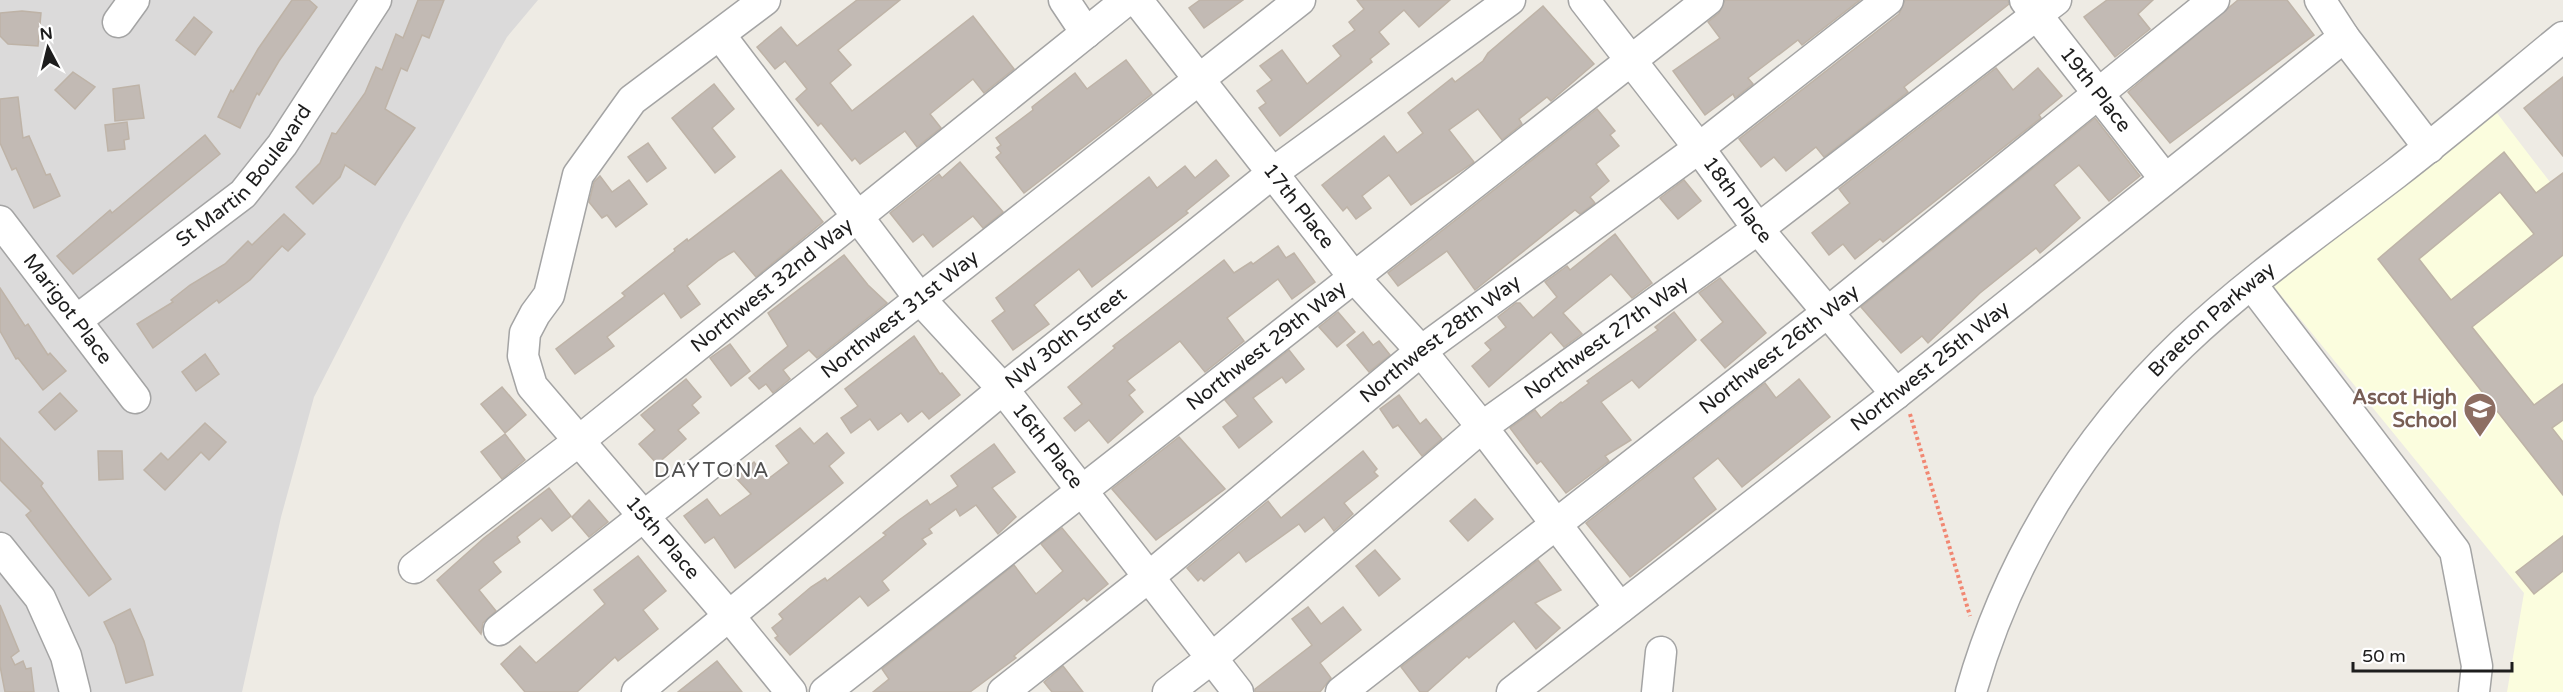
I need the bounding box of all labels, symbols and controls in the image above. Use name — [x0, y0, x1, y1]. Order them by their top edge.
north arrow — [18, 18, 78, 78]
text: N — [39, 23, 54, 45]
street label: 19th Place — [2054, 42, 2136, 137]
street label: St Martin Boulevard — [171, 100, 317, 252]
street label: 18th Place — [1697, 152, 1777, 248]
street label: 17th Place — [1258, 159, 1339, 254]
street label: Northwest 32nd Way — [686, 213, 858, 358]
street label: Northwest 31st Way — [816, 245, 983, 384]
street label: Marigot Place — [18, 249, 117, 369]
street label: Braeton Parkway — [2143, 257, 2280, 382]
street label: Northwest 28th Way — [1355, 270, 1526, 408]
street label: Northwest 27th Way — [1520, 271, 1693, 405]
street label: Northwest 29th Way — [1182, 276, 1351, 416]
street label: Northwest 26th Way — [1695, 280, 1864, 420]
street label: NW 30th Street — [1001, 282, 1132, 394]
street label: Northwest 25th Way — [1846, 296, 2015, 437]
place label: Ascot High School — [2352, 386, 2457, 433]
school or university icon: Ascot High School — [2462, 391, 2498, 438]
street label: 16th Place — [1007, 399, 1088, 494]
district label: DAYTONA — [654, 458, 770, 483]
street label: 15th Place — [620, 492, 705, 584]
scale bar — [2353, 635, 2512, 673]
text: 50 m — [2362, 645, 2406, 667]

